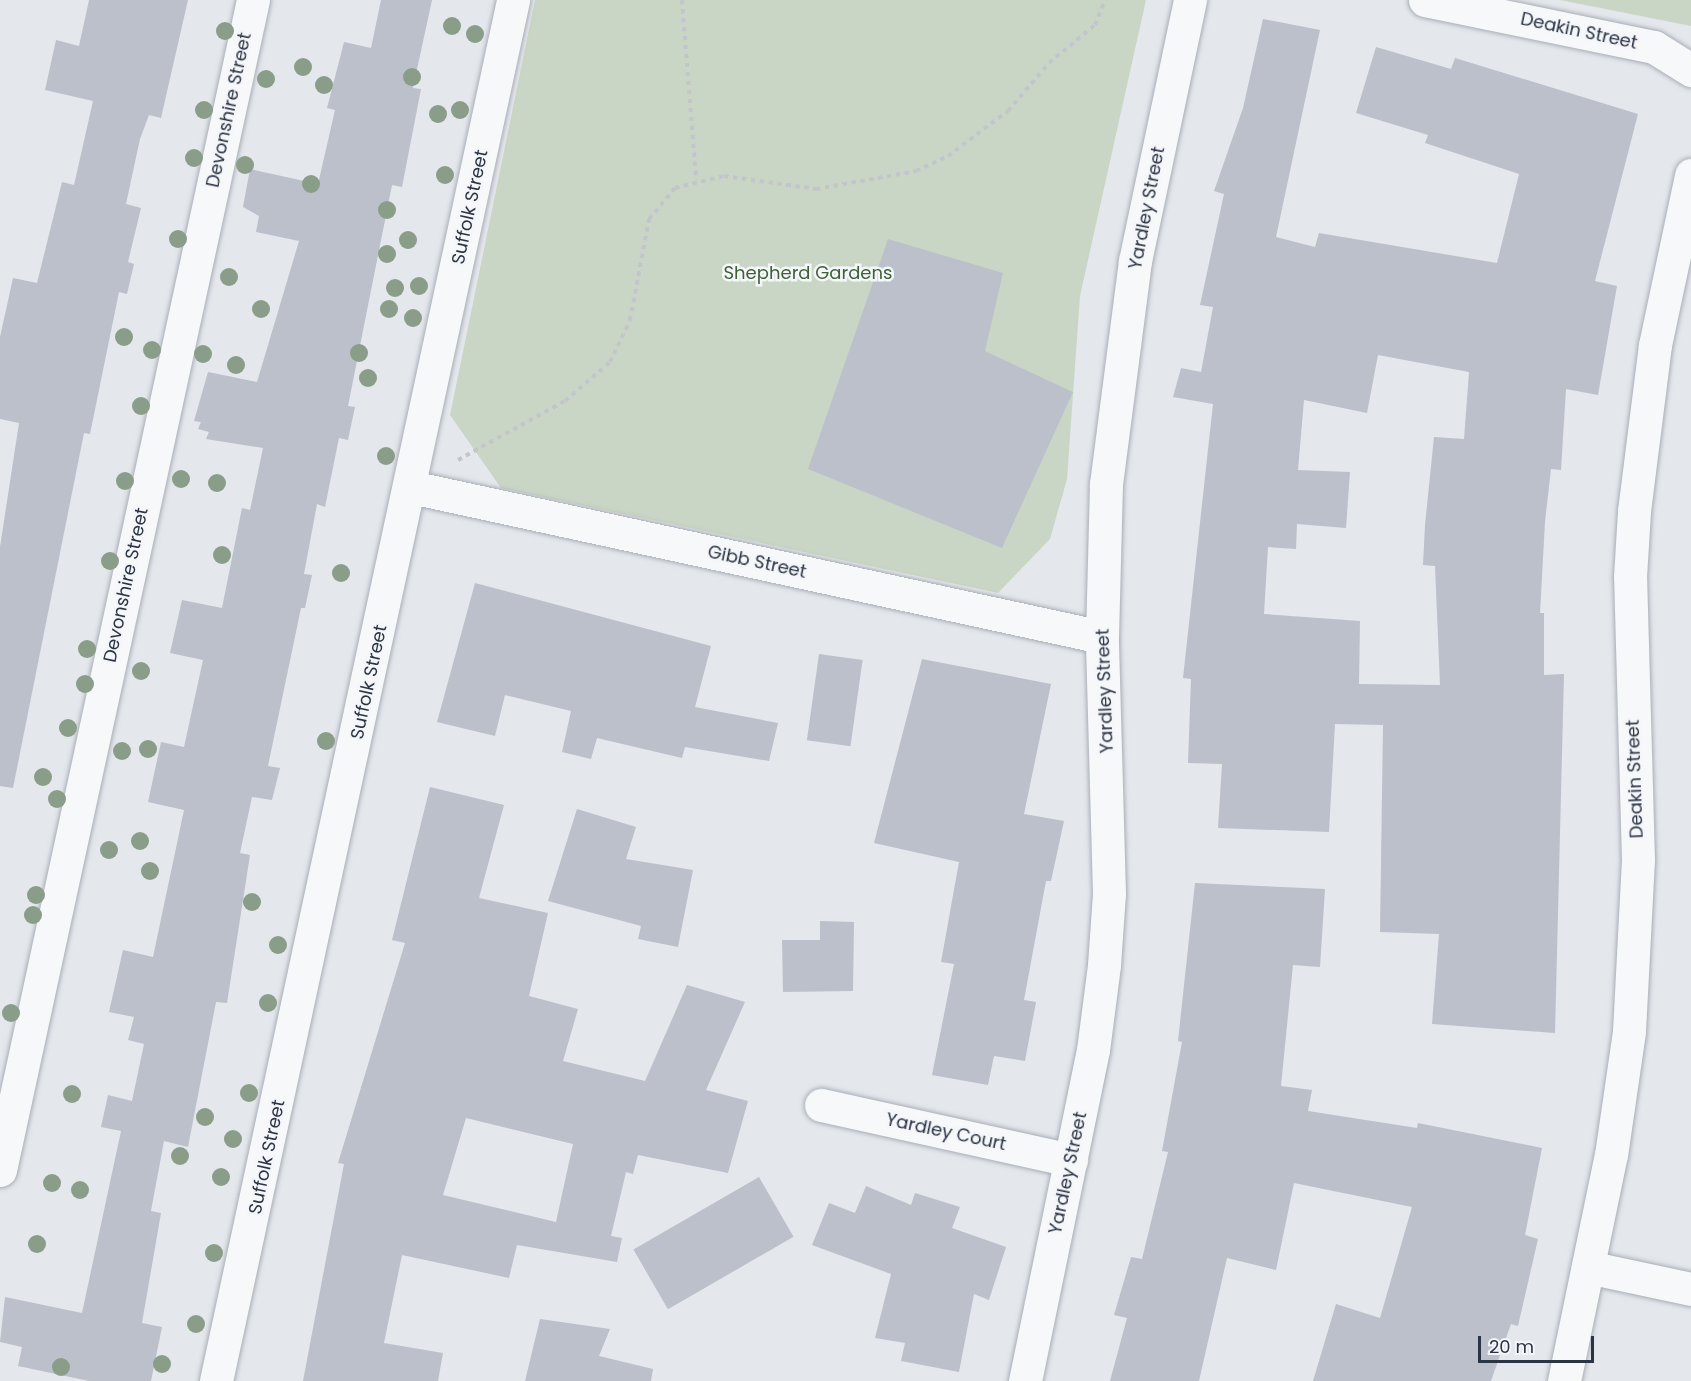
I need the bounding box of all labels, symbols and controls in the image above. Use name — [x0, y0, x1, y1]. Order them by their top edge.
street label: Deakin Street — [1519, 8, 1639, 54]
street label: Devonshire Street — [202, 31, 256, 189]
street label: Yardley Street — [1124, 145, 1170, 271]
street label: Suffolk Street — [447, 148, 493, 266]
park label: Shepherd Gardens — [724, 262, 892, 284]
street label: Devonshire Street — [99, 506, 153, 664]
street label: Gibb Street — [706, 541, 808, 583]
street label: Suffolk Street — [346, 623, 392, 741]
street label: Yardley Street — [1092, 628, 1118, 754]
street label: Deakin Street — [1622, 719, 1648, 839]
street label: Suffolk Street — [244, 1098, 290, 1216]
street label: Yardley Court — [884, 1109, 1008, 1155]
street label: Yardley Street — [1044, 1110, 1092, 1236]
scale bar — [1481, 1324, 1596, 1362]
text: 20 m — [1489, 1334, 1534, 1359]

